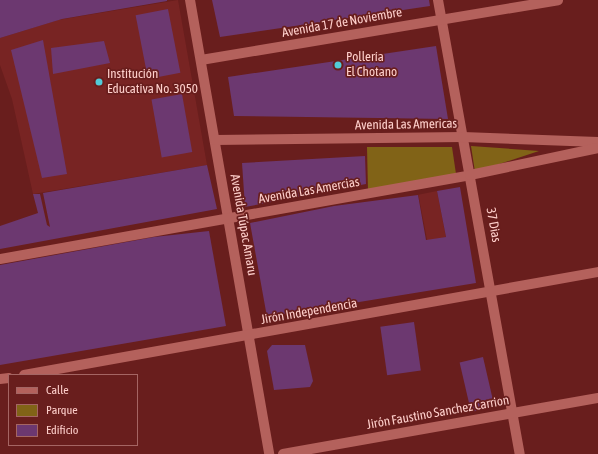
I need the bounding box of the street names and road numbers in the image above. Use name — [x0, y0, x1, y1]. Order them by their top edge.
street label: Avenida 17 de Noviembre — [281, 5, 403, 41]
street label: Avenida Las Americas — [355, 116, 457, 134]
street label: Avenida Túpac Amaru — [226, 173, 260, 277]
street label: Avenida Las Amercias — [257, 174, 361, 208]
street label: 37 Dias — [482, 206, 504, 244]
street label: Jirón Independencia — [260, 296, 358, 328]
street label: Jirón Faustino Sanchez Carrion — [366, 393, 510, 433]

